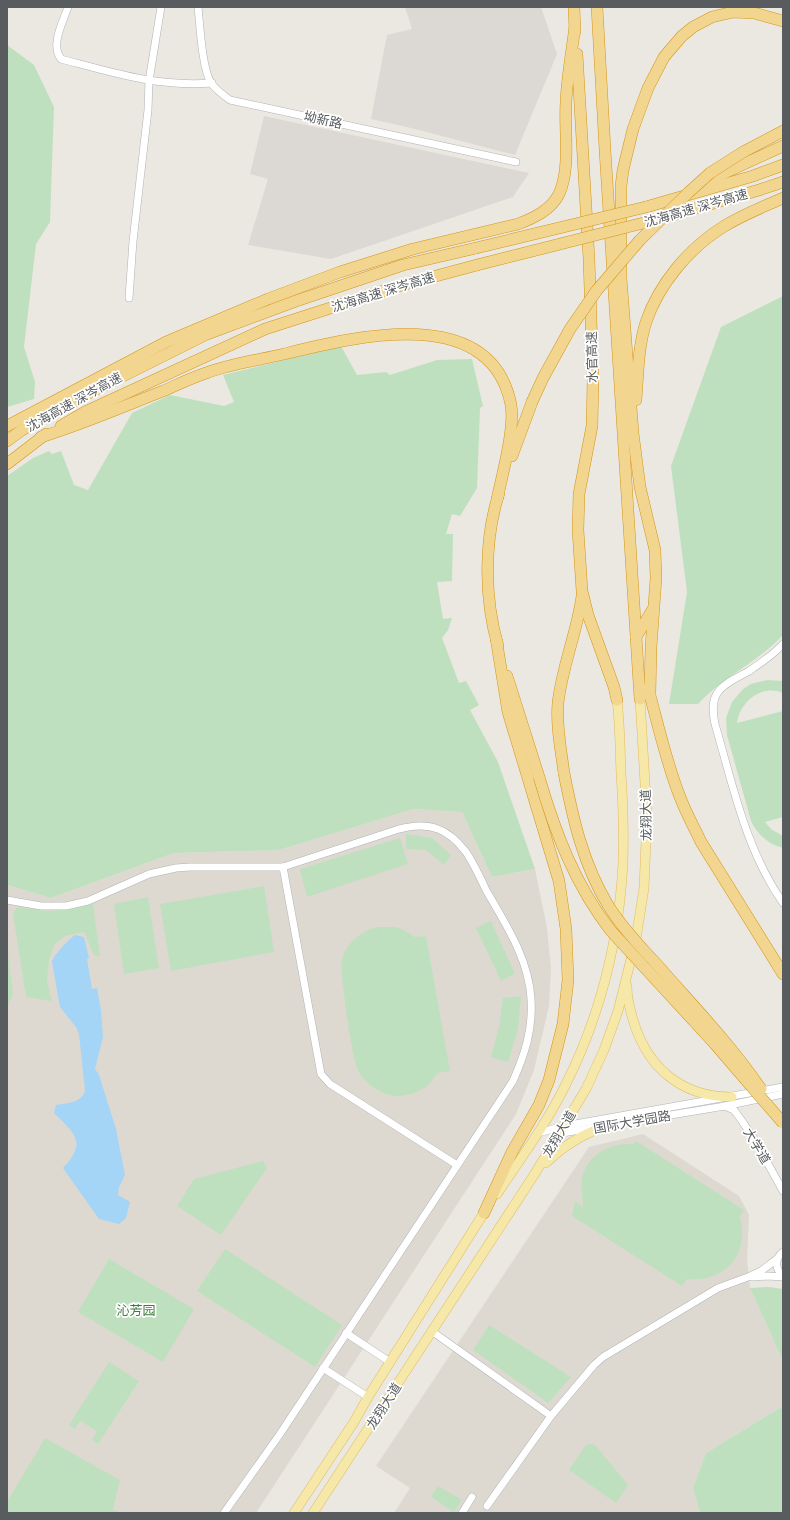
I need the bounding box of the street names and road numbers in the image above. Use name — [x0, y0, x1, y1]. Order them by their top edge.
street label: 坳新路 — [302, 108, 344, 132]
street label: 沈海高速 深岑高速 — [642, 185, 750, 231]
street label: 沈海高速 深岑高速 — [329, 268, 437, 316]
street label: 水官高速 — [583, 331, 601, 383]
street label: 沈海高速 深岑高速 — [23, 369, 125, 435]
street label: 龙翔大道 — [637, 789, 655, 841]
street label: 龙翔大道 — [538, 1107, 580, 1161]
street label: 国际大学园路 — [592, 1107, 672, 1137]
street label: 大学道 — [740, 1125, 774, 1167]
street label: 龙翔大道 — [363, 1380, 405, 1432]

